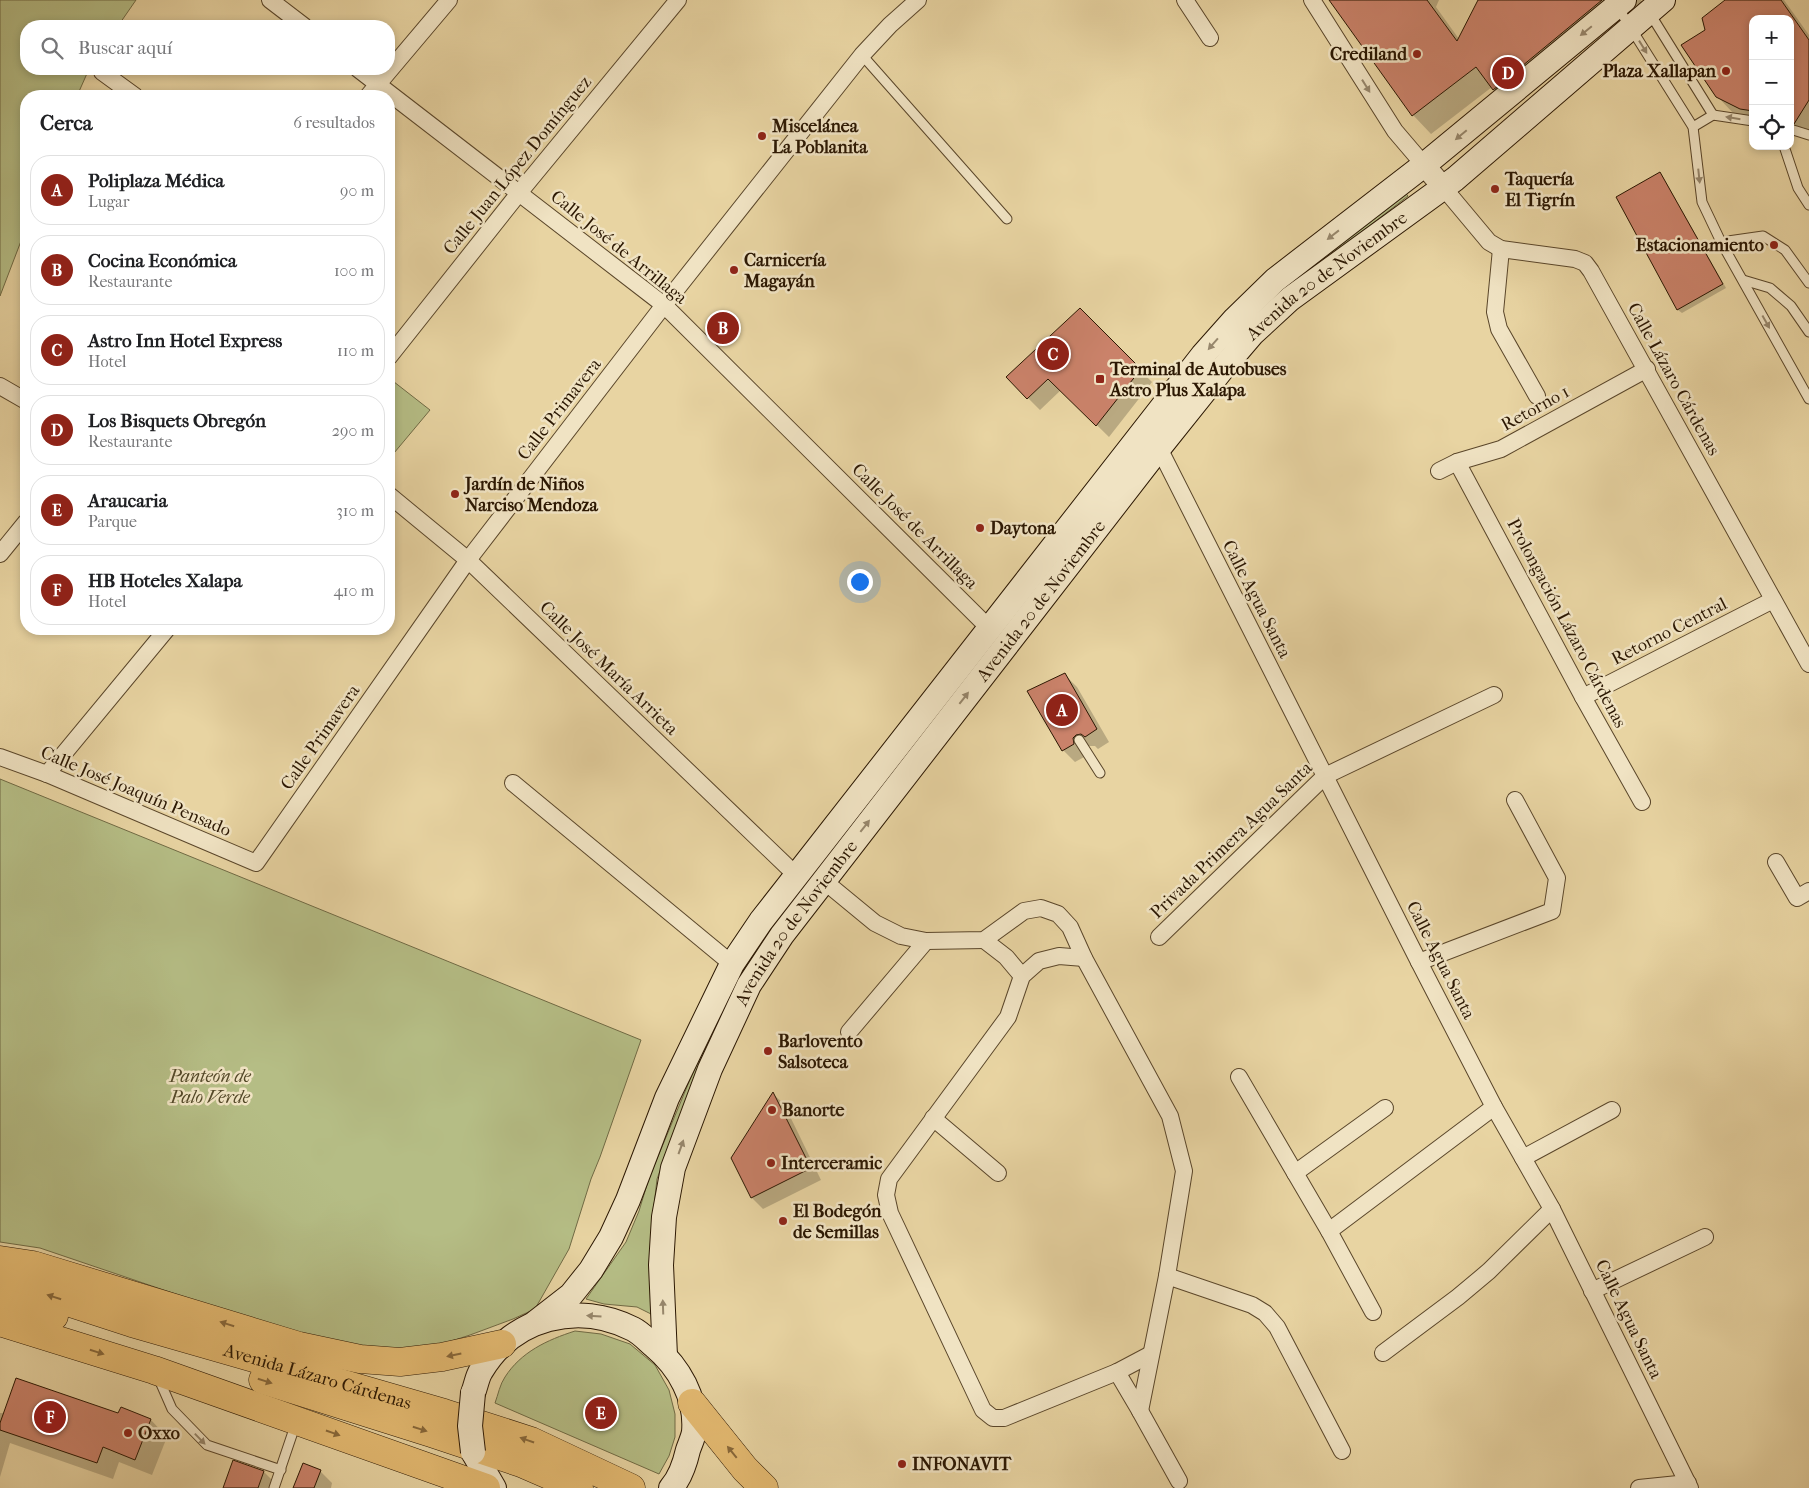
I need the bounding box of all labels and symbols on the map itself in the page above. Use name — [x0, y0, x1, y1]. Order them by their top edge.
one-way arrow — [1580, 25, 1593, 36]
one-way arrow — [1638, 40, 1648, 53]
place label: Crediland — [1330, 44, 1408, 65]
marker: Crediland — [1411, 48, 1423, 60]
pin: D — [1492, 54, 1524, 92]
place label: Plaza Xallapan — [1603, 61, 1717, 82]
marker: Plaza Xallapan — [1720, 65, 1732, 77]
street label: Calle Juan López Domínguez — [439, 72, 596, 259]
one-way arrow — [1362, 79, 1371, 92]
one-way arrow — [1724, 114, 1740, 122]
place label: Miscelánea La Poblanita — [771, 116, 868, 158]
one-way arrow — [1455, 129, 1468, 140]
marker: Miscelánea La Poblanita — [756, 130, 768, 142]
one-way arrow — [1695, 168, 1703, 184]
place label: Taquería El Tigrín — [1504, 169, 1576, 211]
marker: Taquería El Tigrín — [1489, 183, 1501, 195]
street label: Calle José de Arrillaga — [546, 186, 692, 309]
street label: Avenida 20 de Noviembre — [1241, 207, 1412, 346]
one-way arrow — [1327, 230, 1340, 241]
place label: Estacionamiento — [1636, 235, 1764, 256]
marker: Estacionamiento — [1768, 239, 1780, 251]
place label: Carnicería Magayán — [743, 250, 827, 292]
marker: Carnicería Magayán — [728, 264, 740, 276]
street label: Calle Lázaro Cárdenas — [1623, 299, 1724, 459]
pin: B — [707, 309, 739, 347]
one-way arrow — [1762, 315, 1771, 328]
pin: C — [1037, 335, 1069, 373]
one-way arrow — [1207, 337, 1219, 349]
street label: Calle Primavera — [513, 354, 606, 464]
place label: Terminal de Autobuses Astro Plus Xalapa — [1109, 359, 1287, 401]
marker: Terminal de Autobuses Astro Plus Xalapa — [1094, 373, 1106, 385]
street label: Retorno 1 — [1498, 381, 1573, 436]
street label: Calle José de Arrillaga — [847, 459, 982, 594]
place label: Jardín de Niños Narciso Mendoza — [463, 474, 598, 516]
marker: Jardín de Niños Narciso Mendoza — [449, 488, 461, 500]
street label: Prolongación Lázaro Cárdenas — [1502, 515, 1631, 732]
street label: Avenida 20 de Noviembre — [972, 516, 1110, 687]
place label: Daytona — [990, 518, 1056, 539]
marker: Daytona — [974, 522, 986, 534]
street label: Calle Agua Santa — [1218, 537, 1296, 662]
your location — [847, 569, 873, 595]
street label: Retorno Central — [1608, 593, 1731, 670]
street label: Calle José María Arrieta — [535, 597, 683, 740]
street label: Calle Primavera — [276, 680, 365, 794]
pin: A — [1046, 691, 1078, 729]
one-way arrow — [959, 692, 970, 705]
street label: Calle José Joaquín Pensado — [37, 742, 234, 841]
street label: Privada Primera Agua Santa — [1146, 757, 1317, 923]
one-way arrow — [860, 820, 871, 833]
street label: Avenida 20 de Noviembre — [731, 836, 862, 1010]
street label: Calle Agua Santa — [1402, 898, 1480, 1023]
place label: Barlovento Salsoteca — [778, 1031, 863, 1073]
marker: Barlovento Salsoteca — [762, 1045, 774, 1057]
park label: Panteón de Palo Verde — [168, 1066, 252, 1108]
place label: Banorte — [782, 1100, 845, 1121]
marker: Banorte — [766, 1104, 778, 1116]
one-way arrow — [677, 1139, 685, 1154]
place label: Interceramic — [781, 1153, 882, 1174]
marker: Interceramic — [765, 1157, 777, 1169]
place label: El Bodegón de Semillas — [793, 1201, 882, 1243]
marker: El Bodegón de Semillas — [777, 1215, 789, 1227]
street label: Calle Agua Santa — [1591, 1256, 1667, 1383]
one-way arrow — [46, 1293, 61, 1301]
one-way arrow — [659, 1299, 667, 1315]
one-way arrow — [585, 1312, 601, 1320]
one-way arrow — [219, 1320, 234, 1328]
street label: Avenida Lázaro Cárdenas — [220, 1340, 414, 1414]
one-way arrow — [89, 1348, 104, 1356]
one-way arrow — [446, 1351, 462, 1359]
one-way arrow — [257, 1377, 272, 1385]
pin: E — [585, 1394, 617, 1432]
pin: F — [34, 1398, 66, 1436]
place label: Oxxo — [138, 1423, 180, 1444]
one-way arrow — [412, 1426, 427, 1434]
marker: Oxxo — [122, 1427, 134, 1439]
one-way arrow — [326, 1429, 341, 1437]
one-way arrow — [194, 1432, 206, 1444]
one-way arrow — [520, 1436, 535, 1443]
one-way arrow — [726, 1446, 737, 1459]
place label: INFONAVIT — [912, 1454, 1012, 1475]
marker: INFONAVIT — [896, 1458, 908, 1470]

